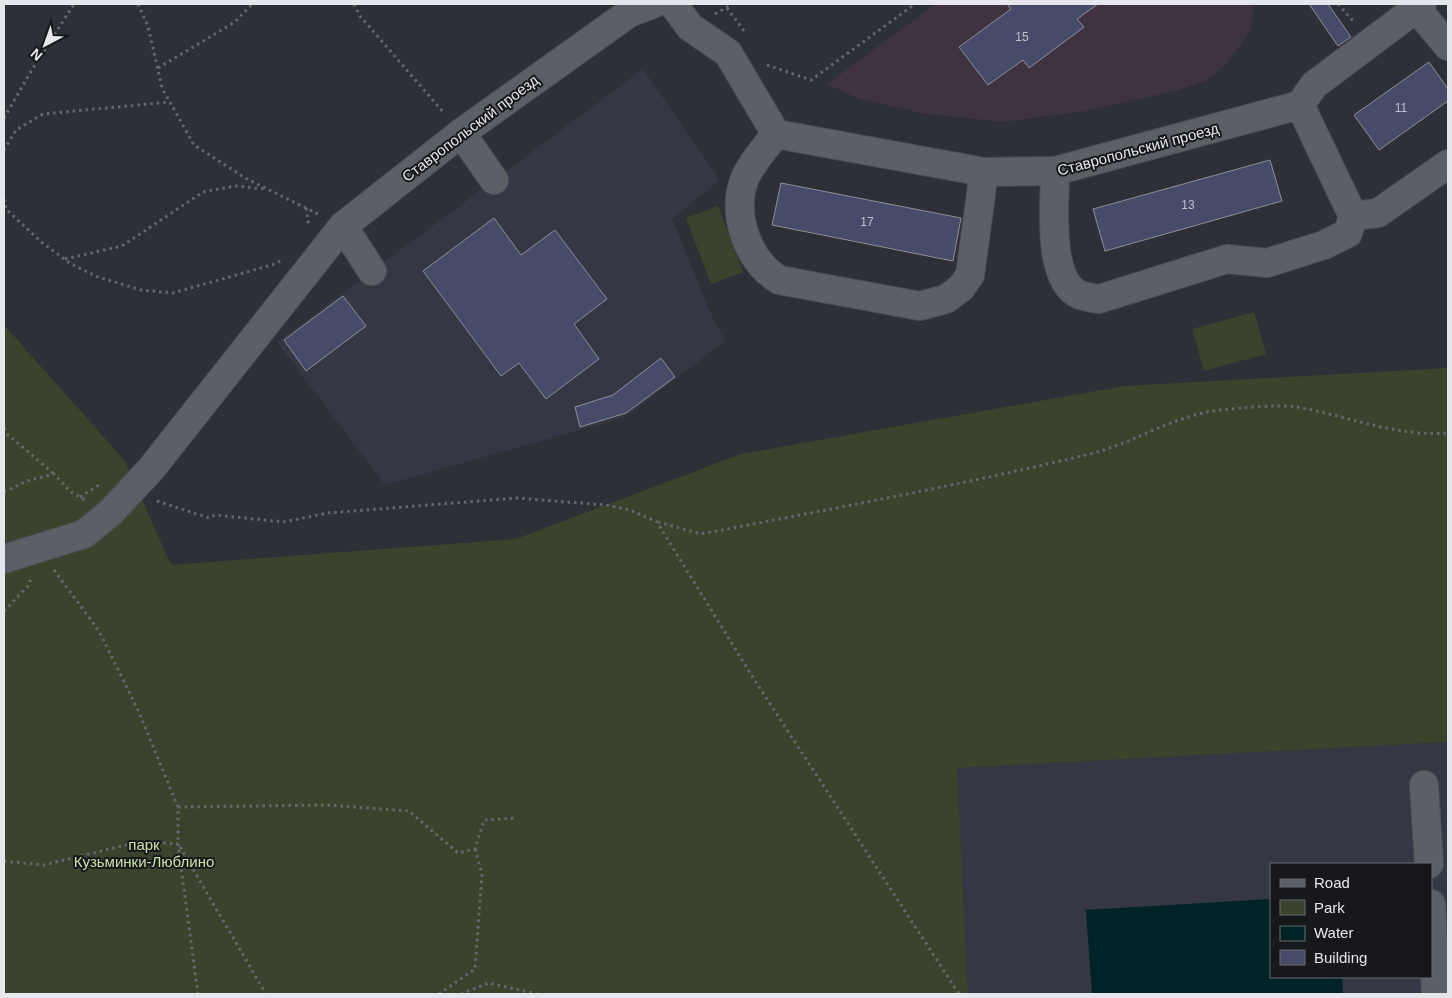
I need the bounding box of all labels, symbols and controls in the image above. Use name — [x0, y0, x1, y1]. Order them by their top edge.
north arrow — [20, 20, 70, 70]
house number: 15 — [1015, 30, 1029, 44]
text: N — [27, 45, 46, 64]
street label: Ставропольский проезд — [398, 71, 542, 185]
house number: 11 — [1395, 101, 1408, 115]
street label: Ставропольский проезд — [1055, 119, 1221, 179]
house number: 13 — [1181, 198, 1195, 212]
house number: 17 — [860, 215, 874, 229]
park label: парк Кузьминки-Люблино — [74, 836, 214, 870]
legend — [1270, 863, 1432, 978]
text: Road — [1314, 874, 1350, 891]
text: Park — [1314, 899, 1345, 916]
text: Water — [1314, 924, 1353, 941]
text: Building — [1314, 949, 1367, 966]

